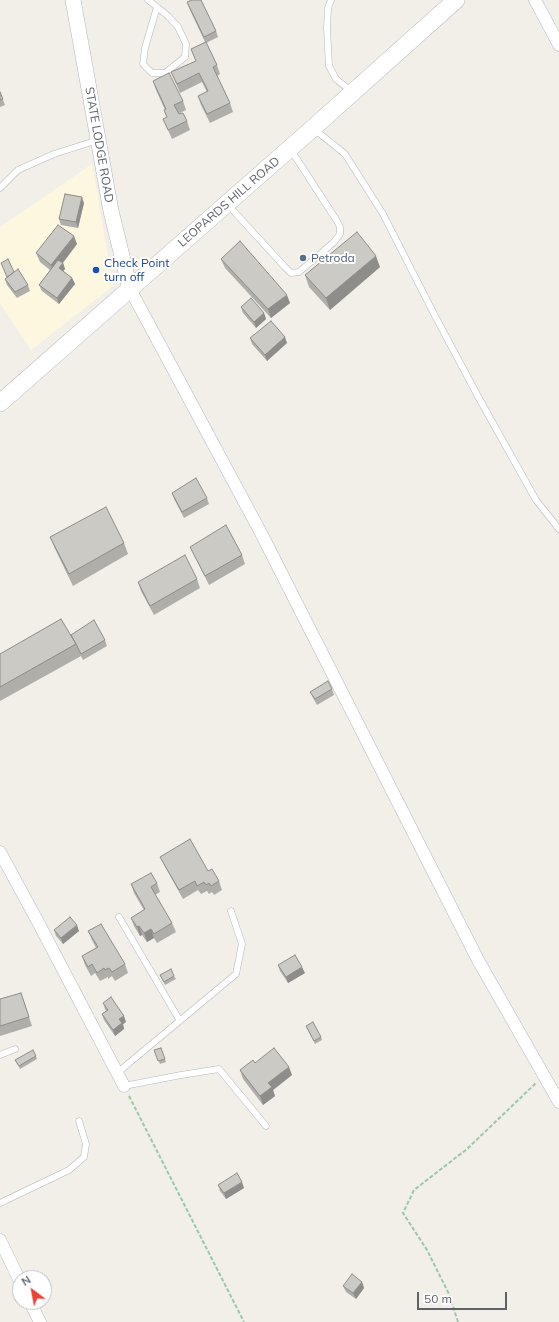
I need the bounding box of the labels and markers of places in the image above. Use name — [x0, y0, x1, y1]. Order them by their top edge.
place label: Petroda — [311, 251, 355, 265]
marker: Petroda — [298, 253, 308, 263]
place label: Check Point turn off — [104, 256, 170, 284]
marker: Check Point turn off — [91, 265, 101, 275]

